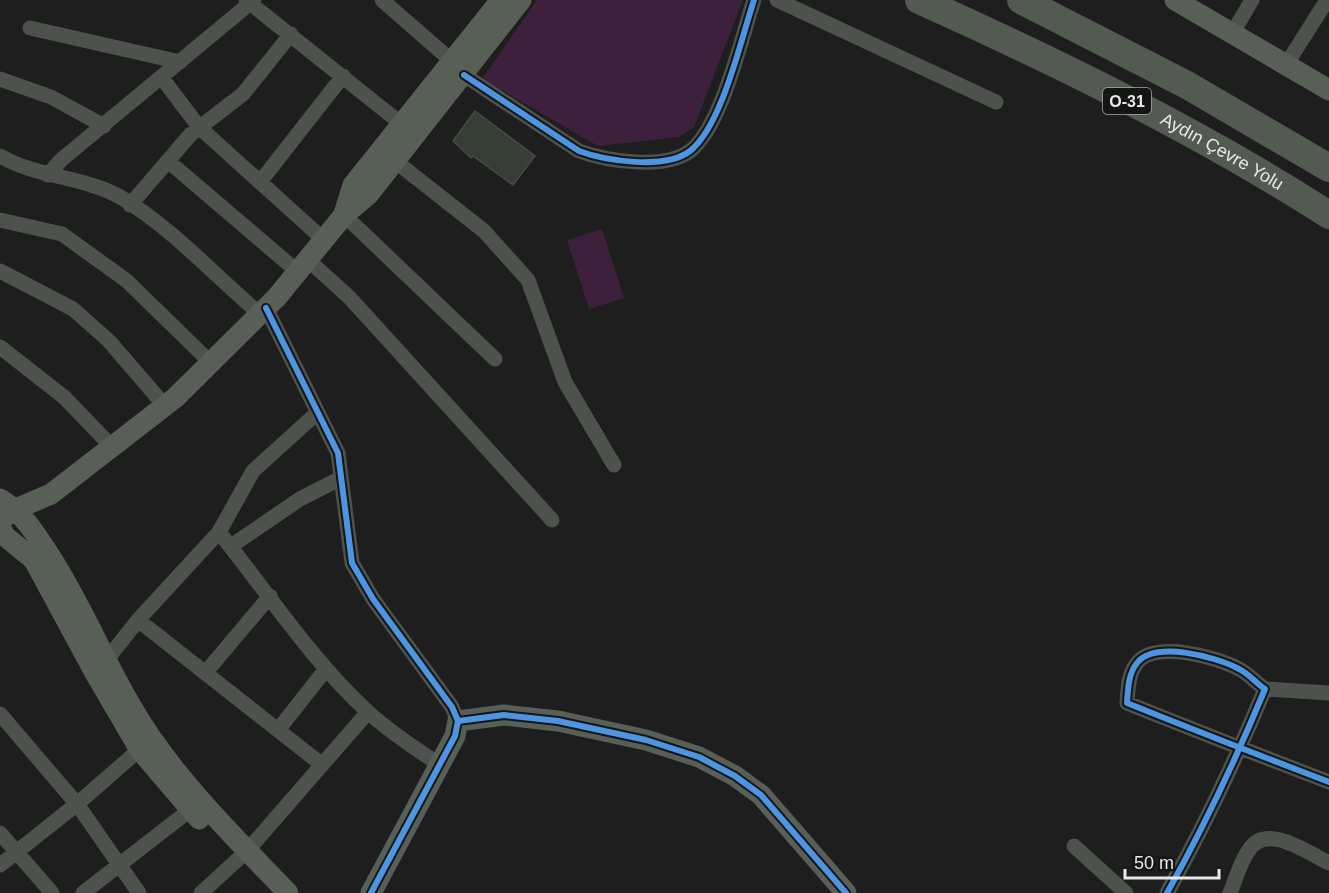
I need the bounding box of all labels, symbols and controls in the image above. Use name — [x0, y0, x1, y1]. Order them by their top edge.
road number: O-31 — [1103, 88, 1151, 114]
street label: Aydın Çevre Yolu — [1157, 109, 1287, 194]
scale bar — [1125, 842, 1220, 880]
text: 50 m — [1134, 853, 1174, 873]

